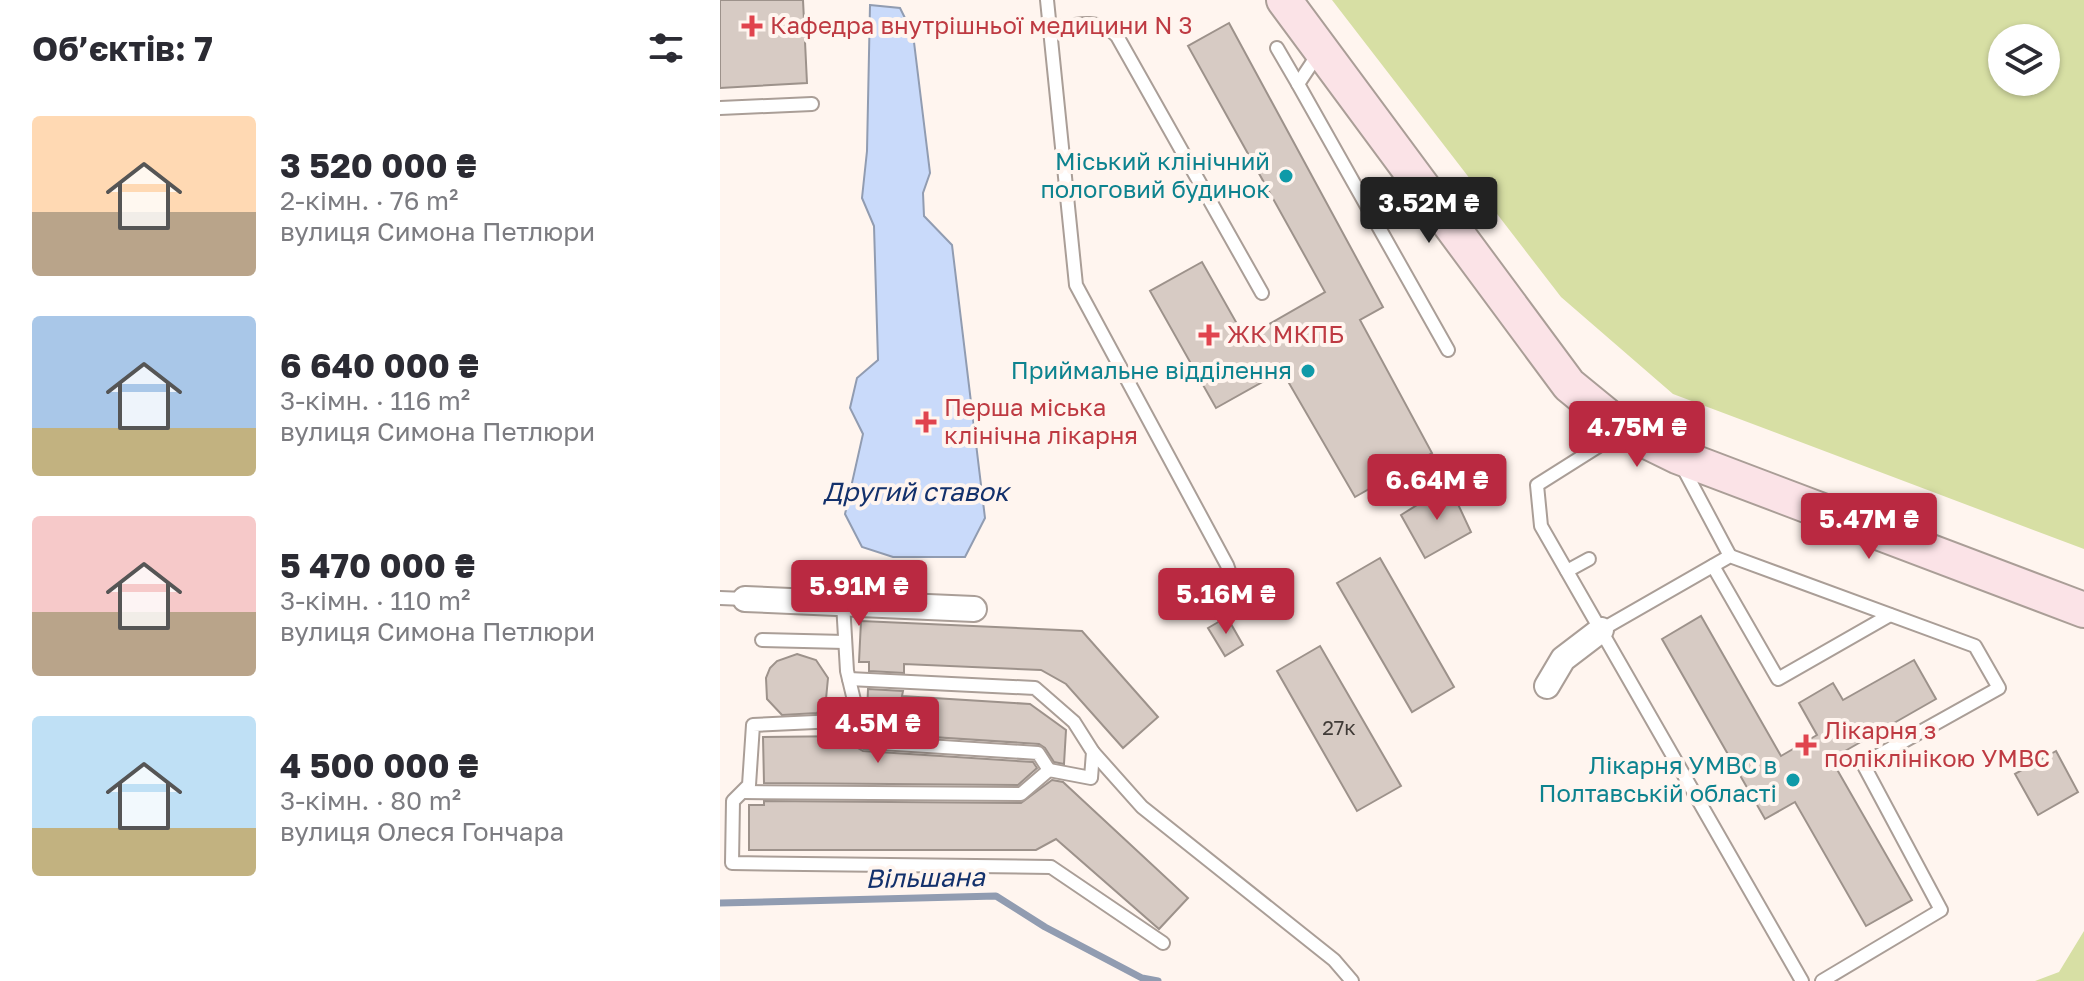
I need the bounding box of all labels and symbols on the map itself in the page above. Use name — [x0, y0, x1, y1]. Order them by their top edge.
place label: Кафедра внутрішньої медицини N 3 — [770, 10, 1192, 39]
marker: Кафедра внутрішньої медицини N 3 — [741, 15, 763, 37]
place label: Міський клінічний пологовий будинок — [1040, 146, 1270, 203]
marker: Міський клінічний пологовий будинок — [1277, 167, 1295, 185]
pin: 3.52M ₴ — [1355, 177, 1503, 245]
place label: ЖК МКПБ — [1227, 319, 1344, 348]
marker: ЖК МКПБ — [1198, 324, 1220, 346]
place label: Приймальне відділення — [1011, 355, 1292, 384]
marker: Приймальне відділення — [1299, 362, 1317, 380]
place label: Перша міська клінічна лікарня — [944, 392, 1138, 449]
pin: 4.75M ₴ — [1563, 401, 1711, 469]
marker: Перша міська клінічна лікарня — [915, 411, 937, 433]
pin: 6.64M ₴ — [1363, 454, 1511, 522]
water label: Другий ставок — [822, 476, 1012, 507]
pin: 5.47M ₴ — [1795, 493, 1943, 561]
pin: 5.91M ₴ — [785, 560, 933, 628]
pin: 5.16M ₴ — [1152, 568, 1300, 636]
pin: 4.5M ₴ — [813, 697, 943, 765]
house number: 27к — [1322, 715, 1356, 739]
place label: Лікарня з поліклінікою УМВС — [1824, 715, 2050, 772]
marker: Лікарня з поліклінікою УМВС — [1795, 734, 1817, 756]
place label: Лікарня УМВС в Полтавській області — [1539, 750, 1777, 807]
marker: Лікарня УМВС в Полтавській області — [1784, 771, 1802, 789]
water label: Вільшана — [865, 861, 986, 894]

